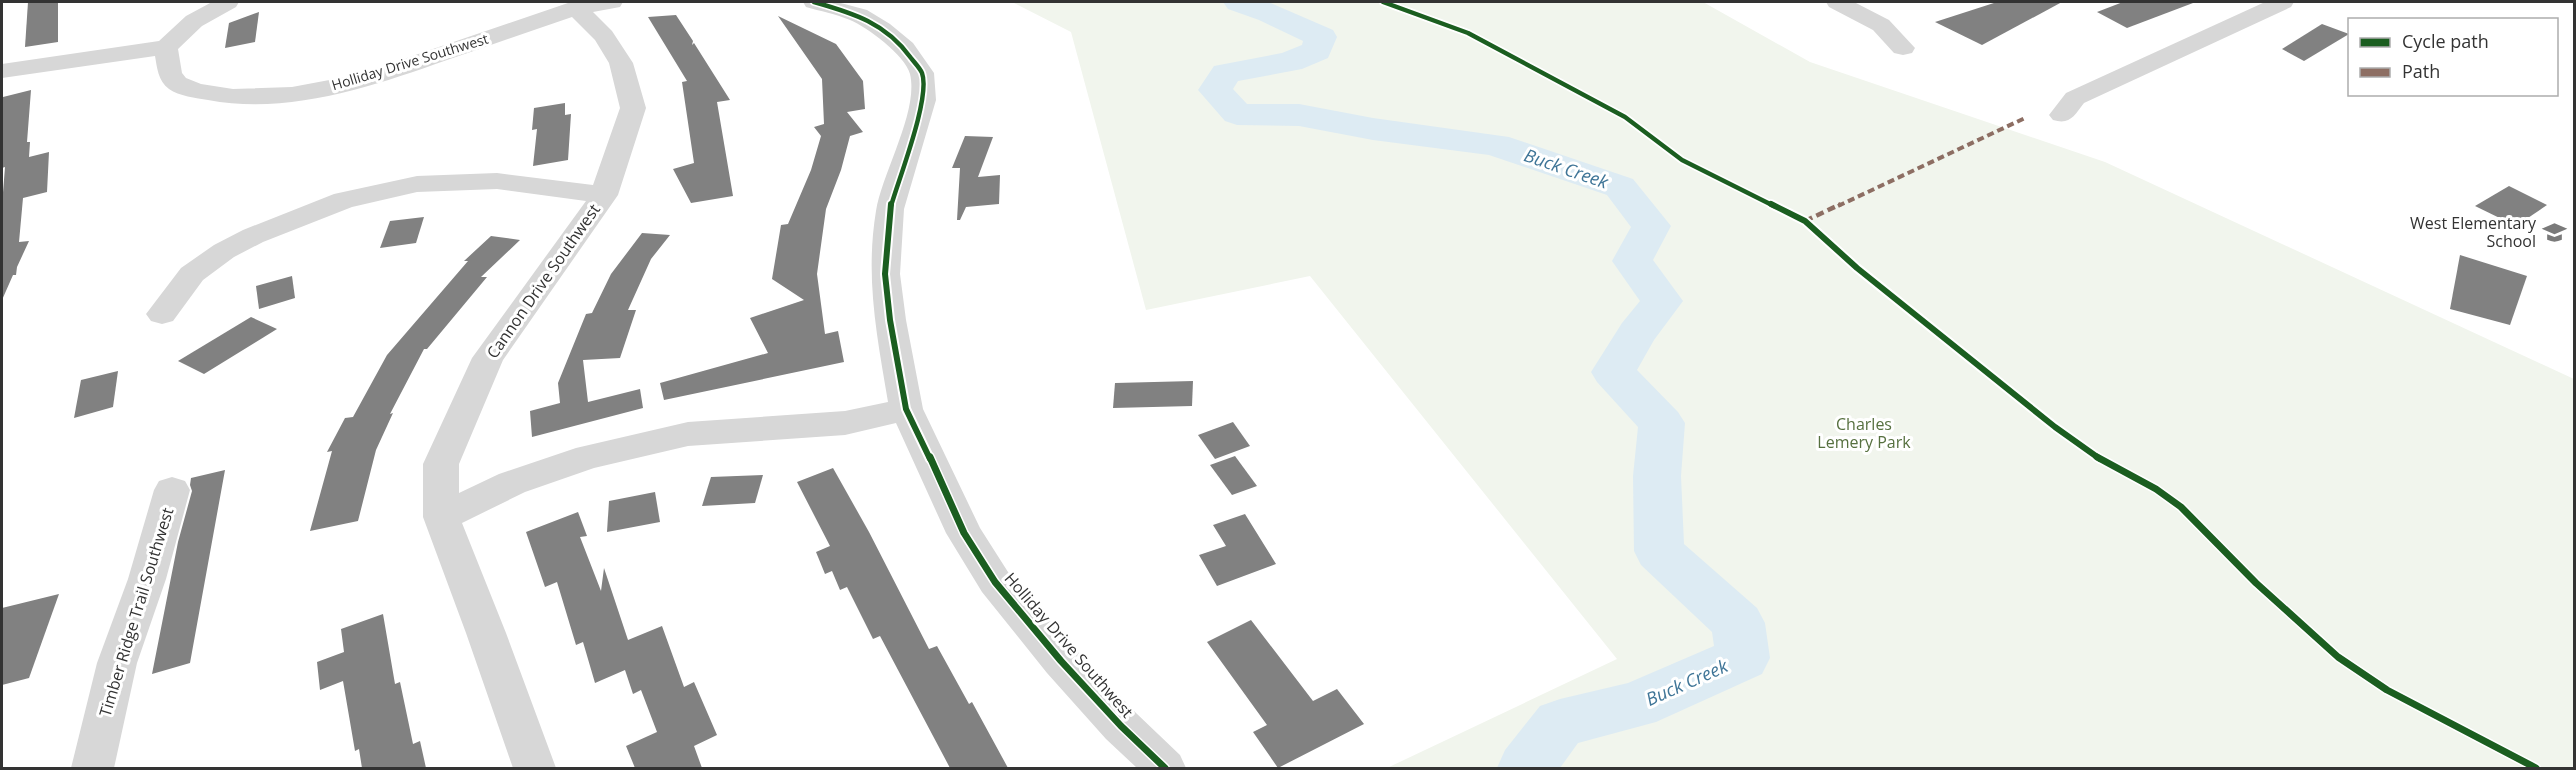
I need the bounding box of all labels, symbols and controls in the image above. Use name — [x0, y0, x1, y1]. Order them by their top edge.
legend — [2348, 18, 2558, 96]
street label: Holliday Drive Southwest — [329, 29, 491, 94]
text: Cycle path — [2402, 29, 2489, 53]
text: Path — [2402, 59, 2440, 83]
water label: Buck Creek — [1521, 143, 1613, 194]
street label: Cannon Drive Southwest — [481, 199, 605, 363]
place label: West Elementary School — [2410, 212, 2537, 252]
school or university icon: West Elementary School — [2541, 219, 2567, 245]
park label: Charles Lemery Park — [1817, 413, 1911, 453]
street label: Timber Ridge Trail Southwest — [94, 504, 178, 719]
street label: Holliday Drive Southwest — [1000, 568, 1139, 723]
water label: Buck Creek — [1642, 653, 1732, 711]

